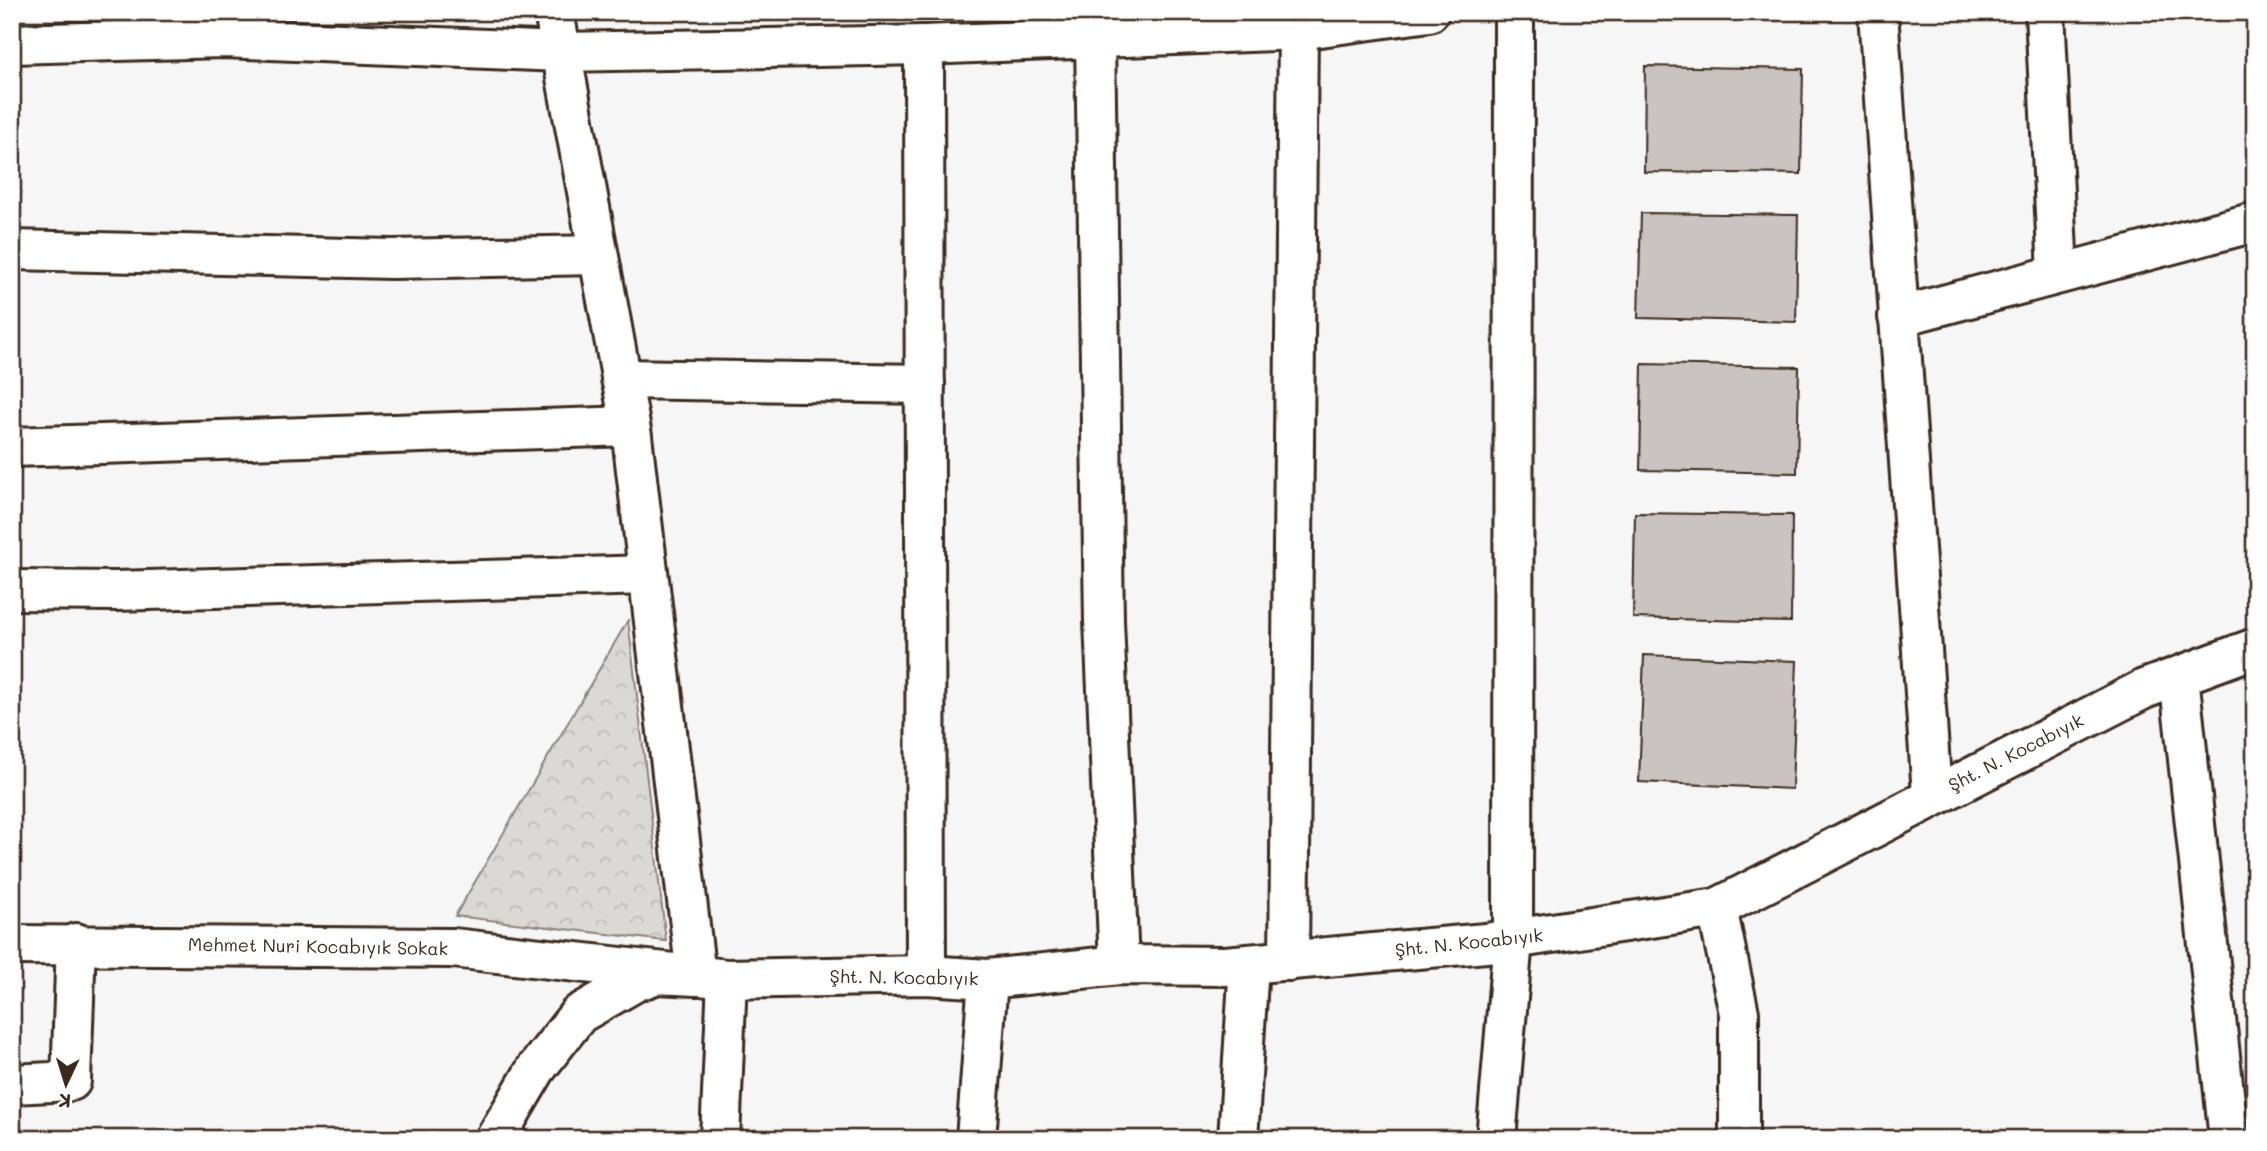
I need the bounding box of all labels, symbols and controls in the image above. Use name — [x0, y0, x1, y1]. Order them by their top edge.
street label: Şht. N. Kocabıyık — [1944, 708, 2087, 797]
street label: Şht. N. Kocabıyık — [1394, 922, 1544, 962]
street label: Mehmet Nuri Kocabıyık Sokak — [188, 932, 448, 960]
street label: Şht. N. Kocabıyık — [829, 964, 979, 990]
north arrow — [32, 1050, 102, 1120]
text: K — [58, 1089, 72, 1114]

